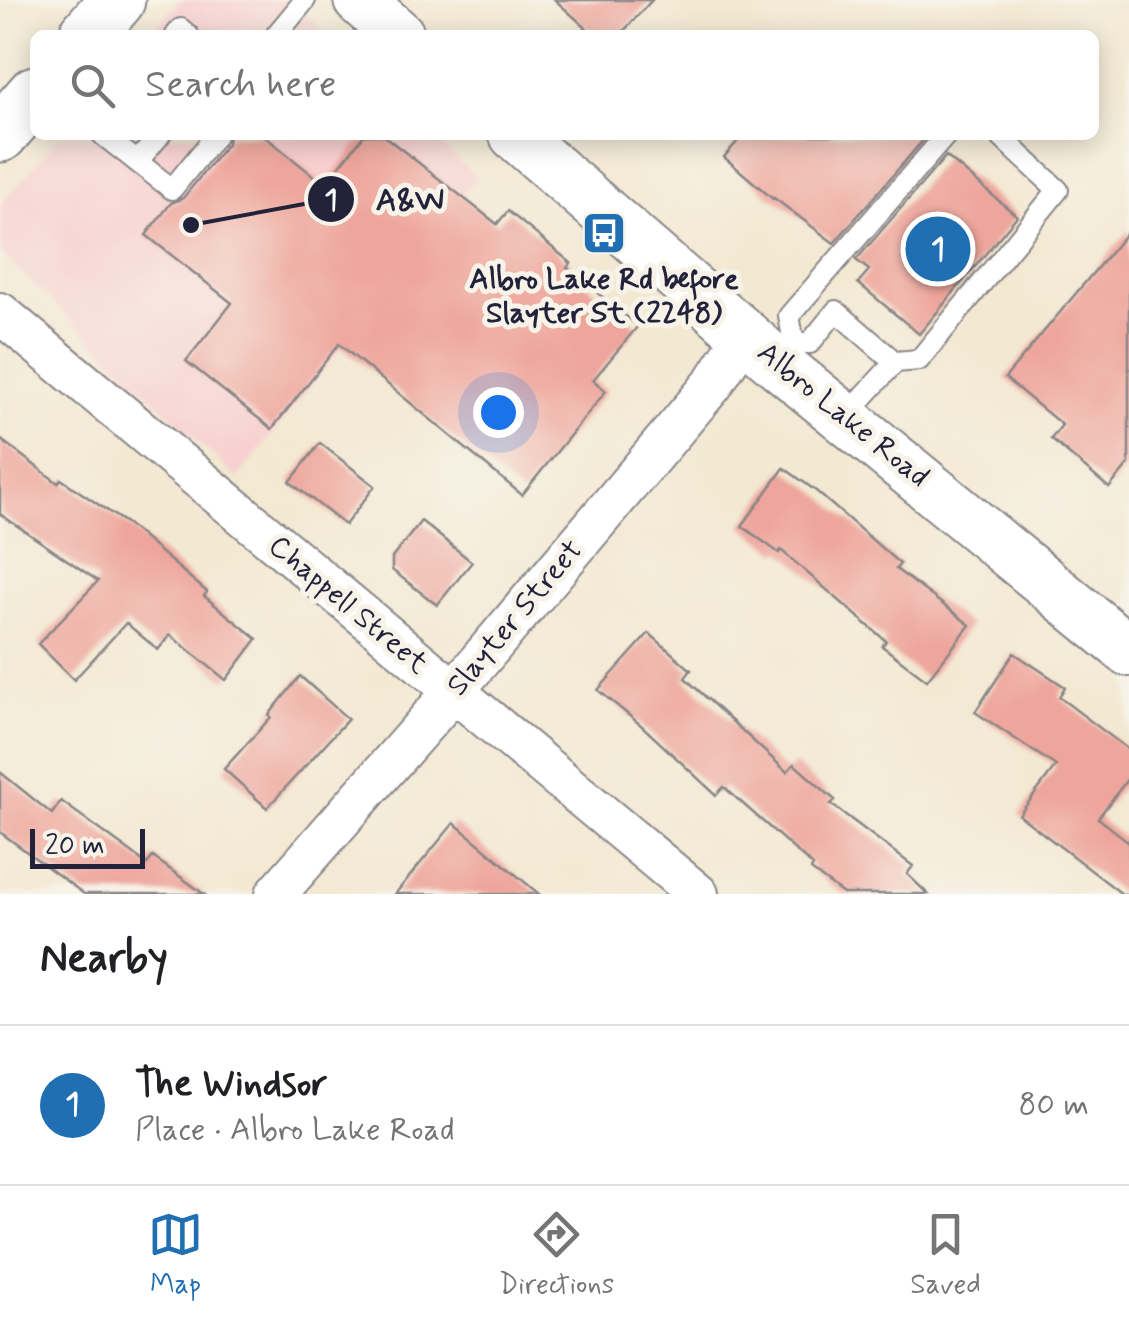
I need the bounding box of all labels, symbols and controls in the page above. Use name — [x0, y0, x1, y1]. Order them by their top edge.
search box — [30, 30, 1099, 140]
icon: search — [65, 58, 120, 113]
text: Search here — [145, 61, 336, 110]
callout: A&W — [306, 168, 464, 230]
text: A&W — [376, 180, 444, 222]
text: 1 — [324, 181, 338, 220]
bus stop icon: Albro Lake Rd before Slayter St (2248) — [581, 210, 627, 256]
pin: 1 — [906, 212, 970, 286]
place label: Albro Lake Rd before Slayter St (2248) — [469, 260, 739, 333]
street label: Albro Lake Road — [749, 334, 937, 496]
your location — [473, 387, 524, 438]
street label: Chappell Street — [260, 527, 436, 684]
street label: Slayter Street — [438, 532, 592, 704]
scale bar — [30, 824, 145, 868]
text: 20 m — [45, 828, 105, 865]
text: Nearby — [40, 932, 168, 987]
text: The Windsor — [135, 1060, 327, 1109]
text: 1 — [65, 1084, 80, 1126]
text: 80 m — [1019, 1084, 1089, 1126]
text: Place · Albro Lake Road — [135, 1109, 455, 1151]
tab: Map — [148, 1207, 203, 1304]
tab: Directions — [499, 1207, 614, 1304]
tab: Saved — [910, 1207, 981, 1304]

